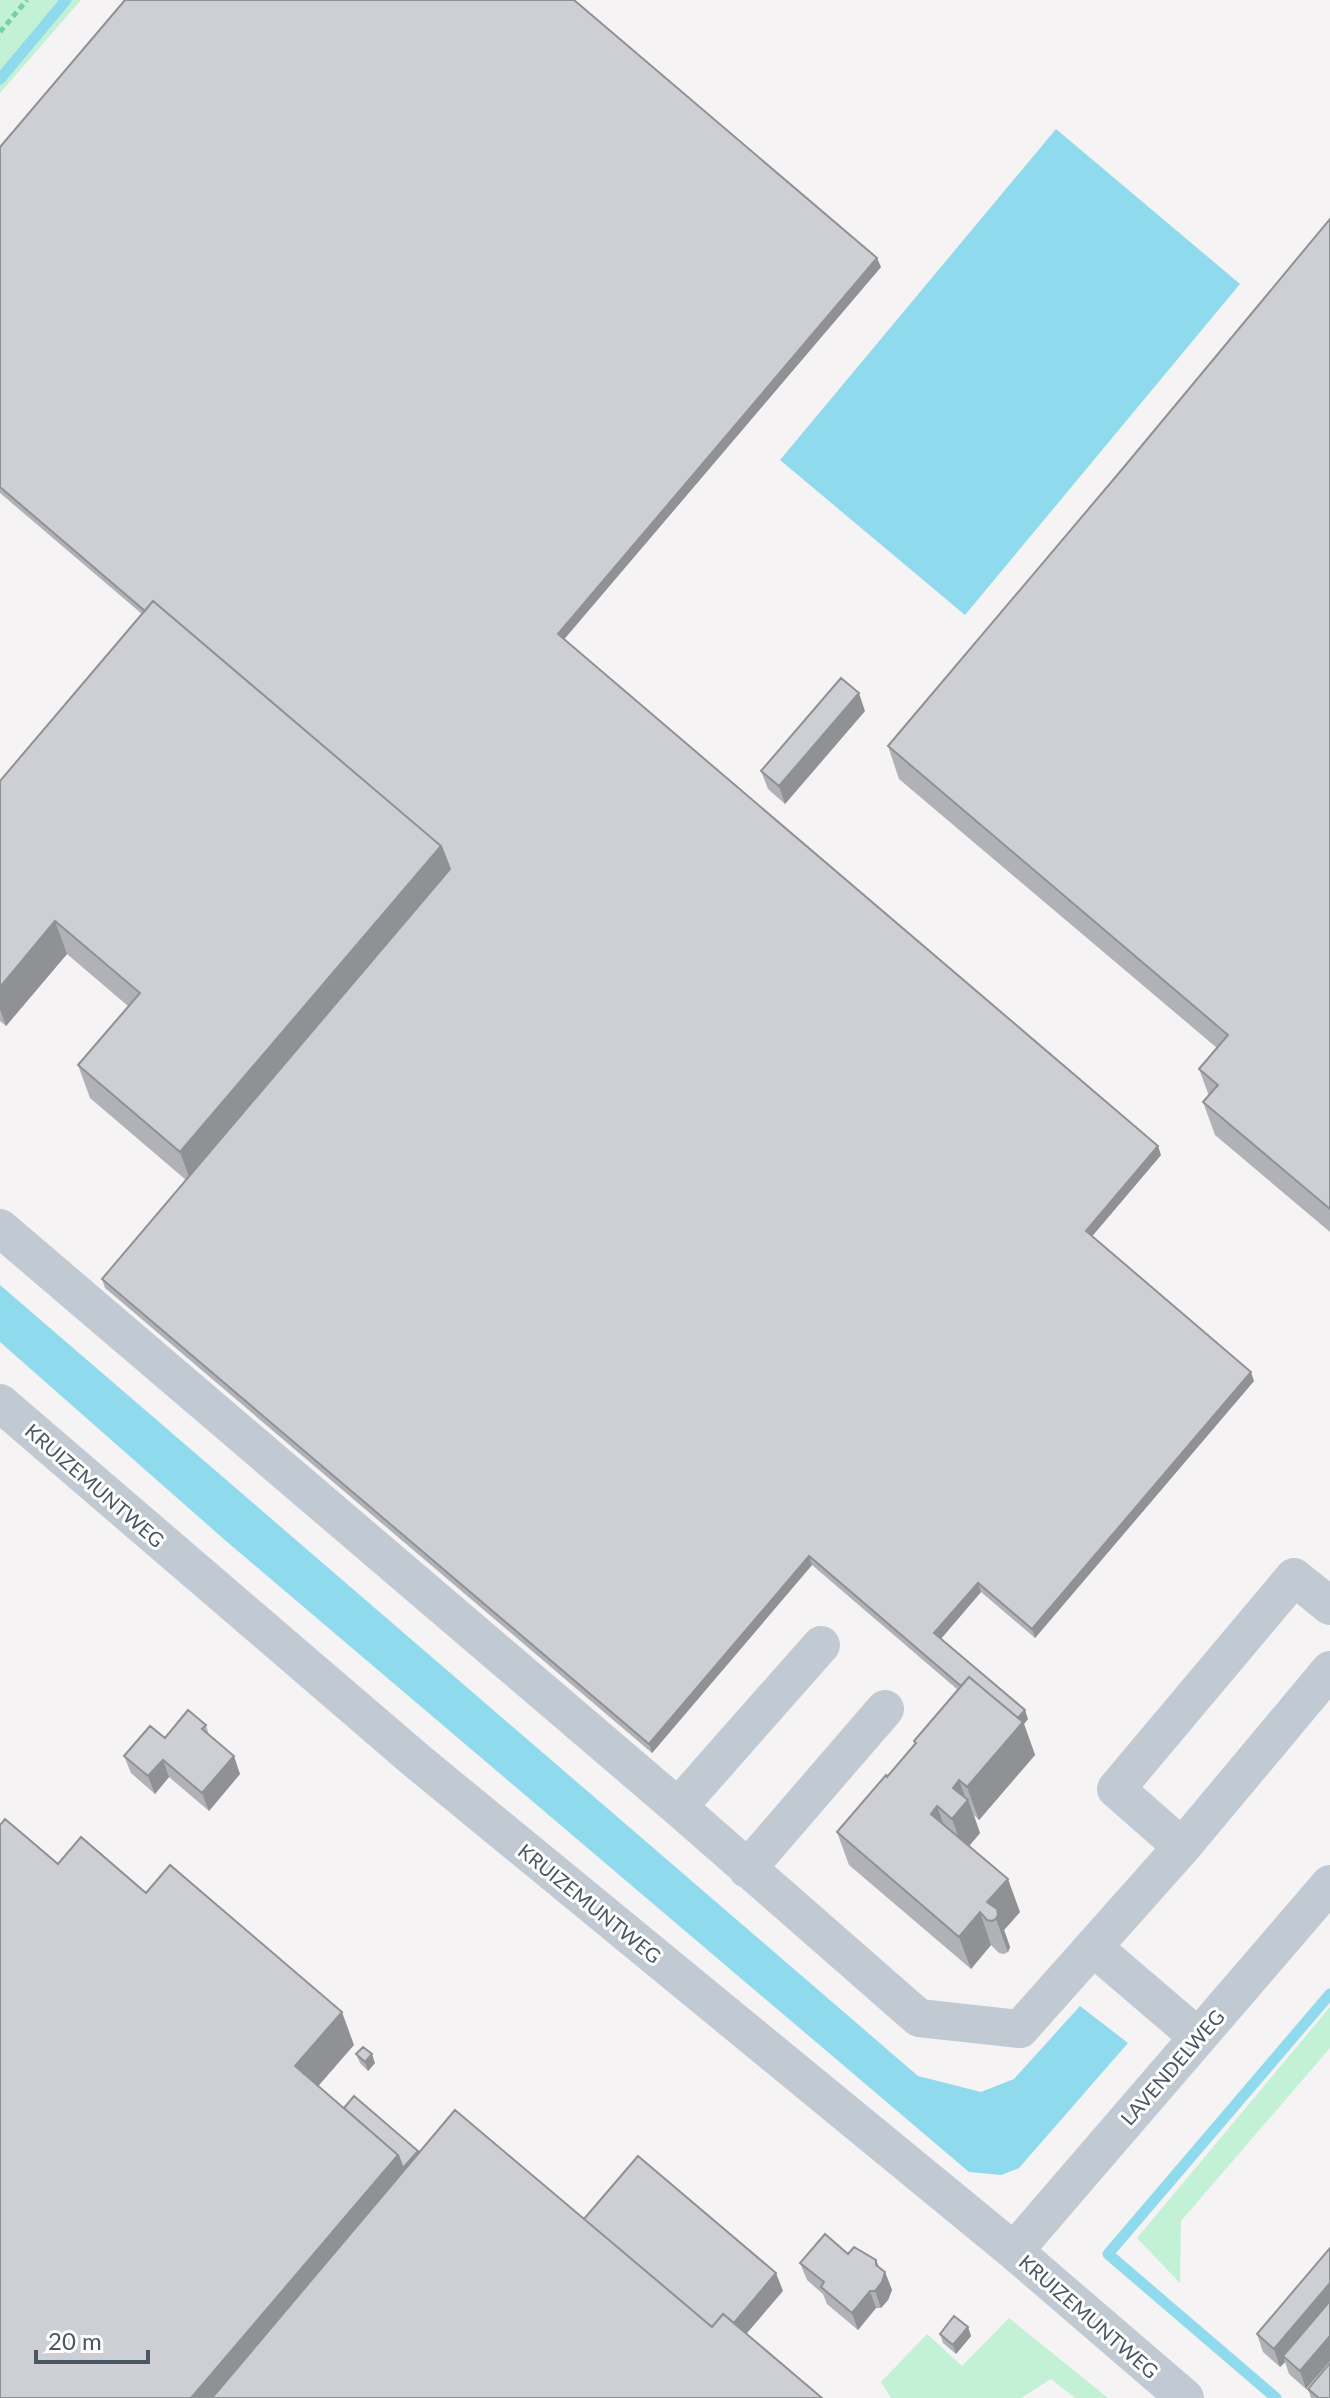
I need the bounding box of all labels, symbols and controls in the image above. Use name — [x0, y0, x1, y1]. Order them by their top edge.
street label: KRUIZEMUNTWEG — [21, 1418, 169, 1552]
street label: KRUIZEMUNTWEG — [514, 1838, 666, 1968]
street label: LAVENDELWEG — [1115, 2004, 1229, 2130]
street label: KRUIZEMUNTWEG — [1015, 2249, 1163, 2383]
scale bar — [36, 2314, 148, 2364]
text: 20 m — [48, 2326, 102, 2355]

